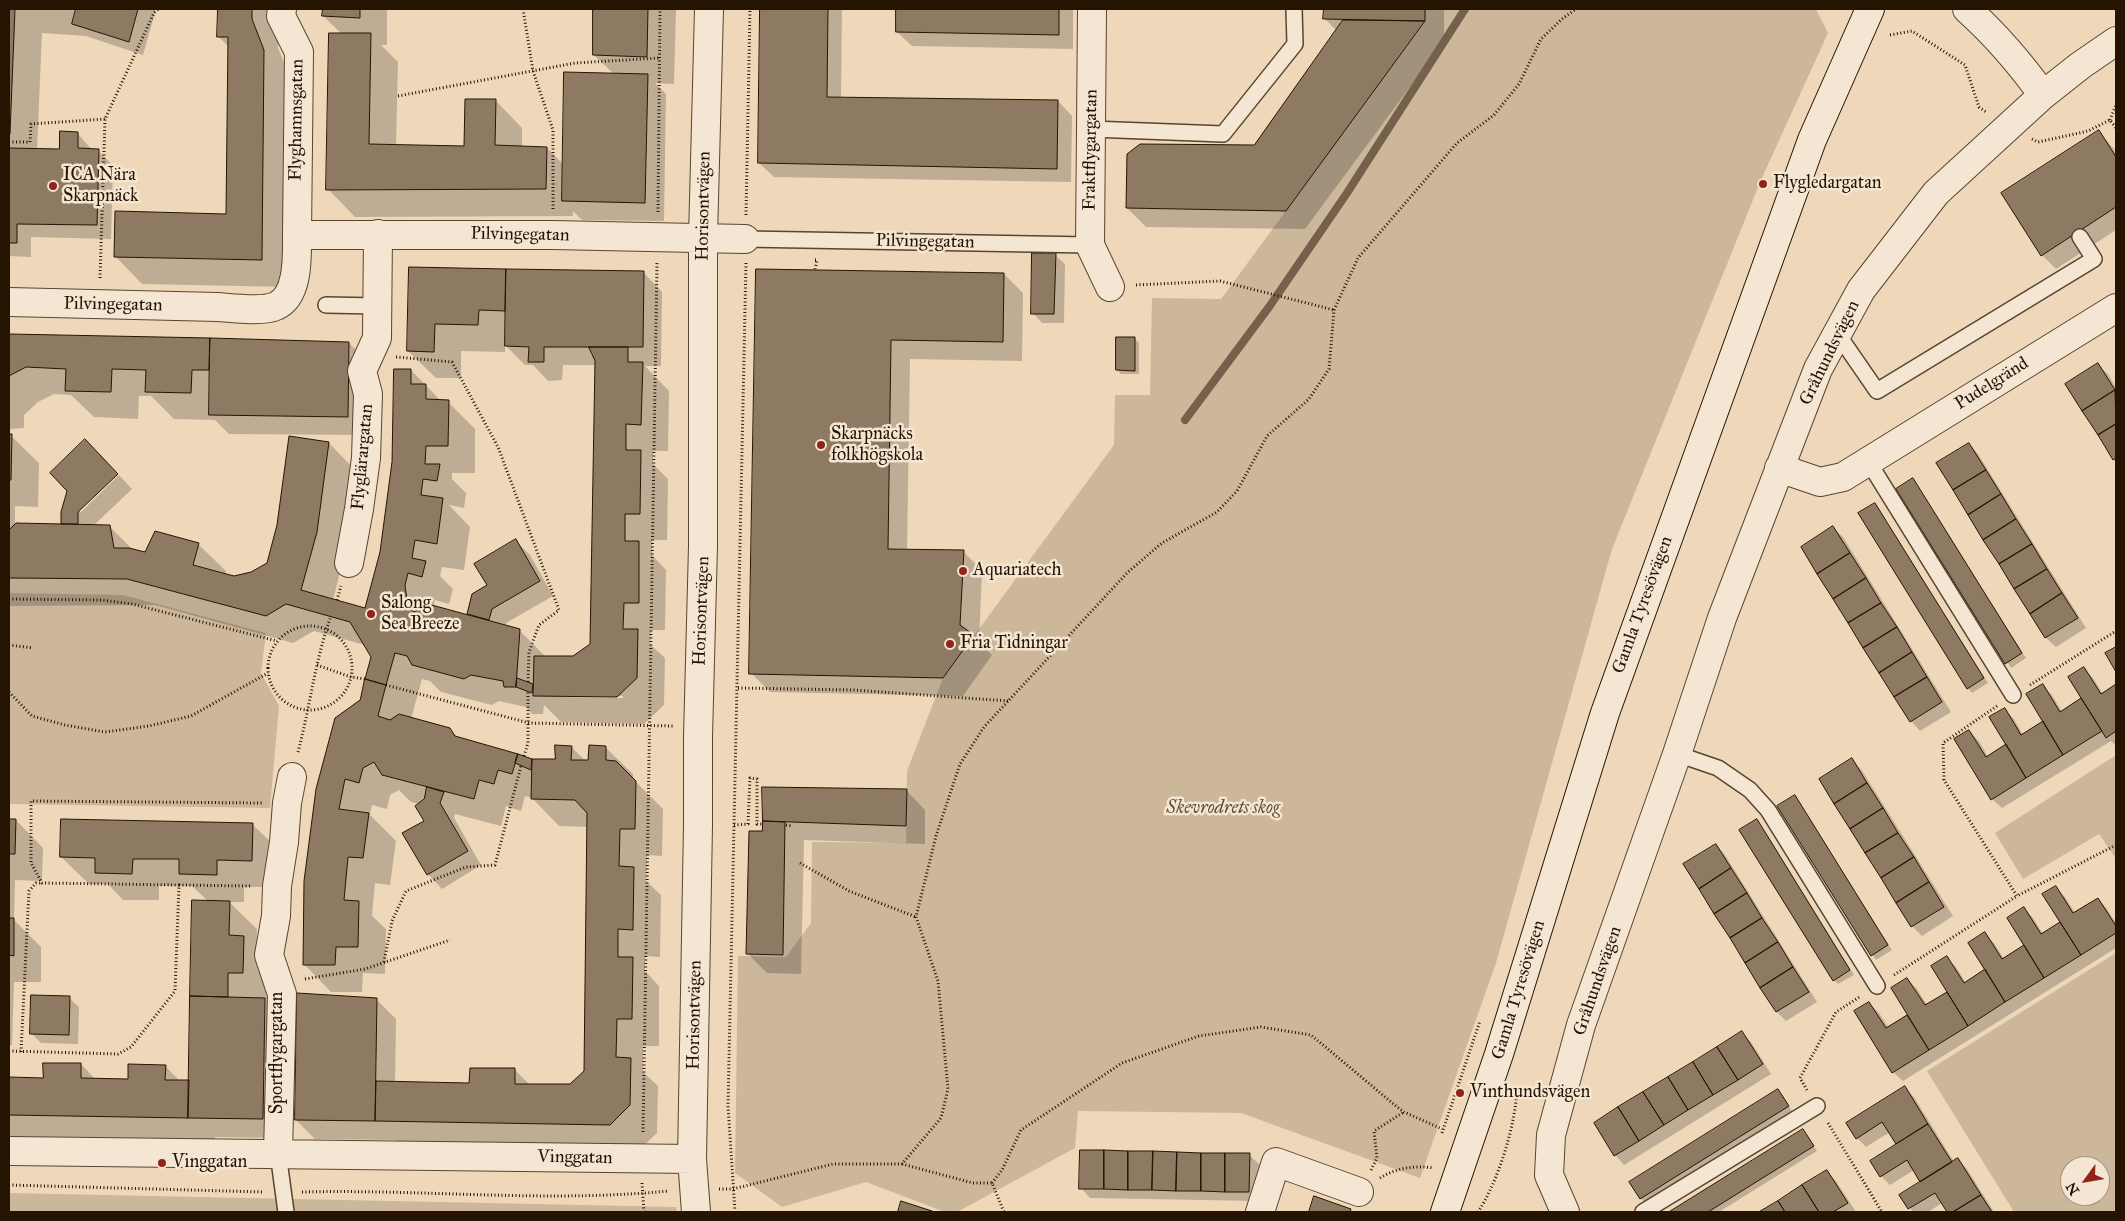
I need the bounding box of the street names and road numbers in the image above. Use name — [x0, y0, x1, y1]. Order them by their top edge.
street label: Flyghamnsgatan — [285, 59, 309, 181]
street label: Fraktflygargatan — [1079, 89, 1103, 211]
street label: Horisontvägen — [692, 151, 716, 261]
street label: Pilvingegatan — [470, 223, 570, 247]
street label: Pilvingegatan — [875, 230, 975, 254]
street label: Pilvingegatan — [63, 293, 163, 317]
street label: Gråhundsvägen — [1795, 297, 1865, 409]
street label: Pudelgränd — [1951, 353, 2033, 415]
street label: Flyglärargatan — [348, 403, 378, 511]
street label: Gamla Tyresövägen — [1608, 533, 1678, 677]
street label: Horisontvägen — [689, 556, 715, 666]
street label: Gamla Tyresövägen — [1488, 918, 1550, 1062]
street label: Gråhundsvägen — [1569, 924, 1627, 1038]
street label: Horisontvägen — [683, 960, 707, 1070]
street label: Sportflygargatan — [267, 992, 289, 1114]
street label: Vinggatan — [537, 1147, 613, 1169]

